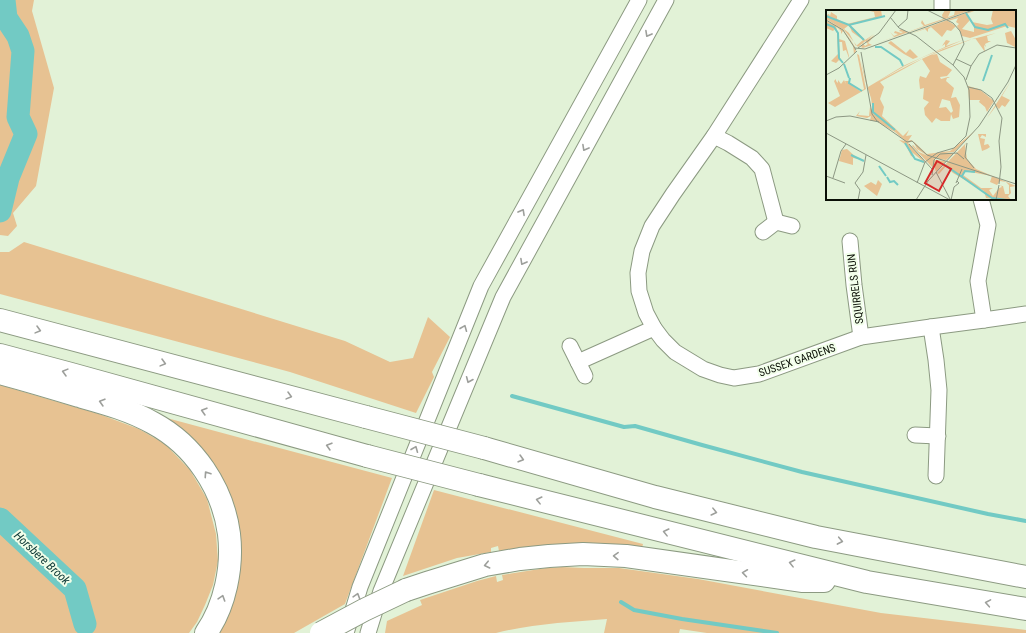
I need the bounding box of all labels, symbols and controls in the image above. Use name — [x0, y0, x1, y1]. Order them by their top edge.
inset map — [826, 10, 1016, 200]
one-way arrow — [645, 30, 652, 37]
one-way arrow — [582, 144, 590, 151]
one-way arrow — [517, 209, 524, 216]
street label: SQUIRRELS RUN — [845, 253, 866, 325]
one-way arrow — [520, 258, 527, 265]
one-way arrow — [459, 325, 467, 332]
one-way arrow — [34, 326, 41, 334]
street label: SUSSEX GARDENS — [757, 341, 838, 380]
one-way arrow — [160, 359, 167, 367]
one-way arrow — [62, 368, 69, 377]
one-way arrow — [465, 377, 473, 384]
one-way arrow — [286, 392, 292, 400]
one-way arrow — [98, 398, 105, 407]
one-way arrow — [201, 407, 208, 416]
one-way arrow — [326, 442, 333, 451]
one-way arrow — [411, 445, 419, 452]
one-way arrow — [517, 454, 524, 463]
one-way arrow — [205, 471, 212, 478]
one-way arrow — [536, 496, 543, 505]
one-way arrow — [711, 507, 717, 515]
one-way arrow — [662, 528, 669, 536]
water label: Horsbere Brook — [11, 529, 73, 588]
one-way arrow — [837, 537, 844, 545]
one-way arrow — [613, 551, 619, 560]
one-way arrow — [788, 559, 795, 568]
one-way arrow — [483, 560, 490, 569]
one-way arrow — [742, 569, 748, 578]
one-way arrow — [352, 592, 361, 599]
one-way arrow — [217, 595, 226, 602]
one-way arrow — [984, 599, 991, 607]

